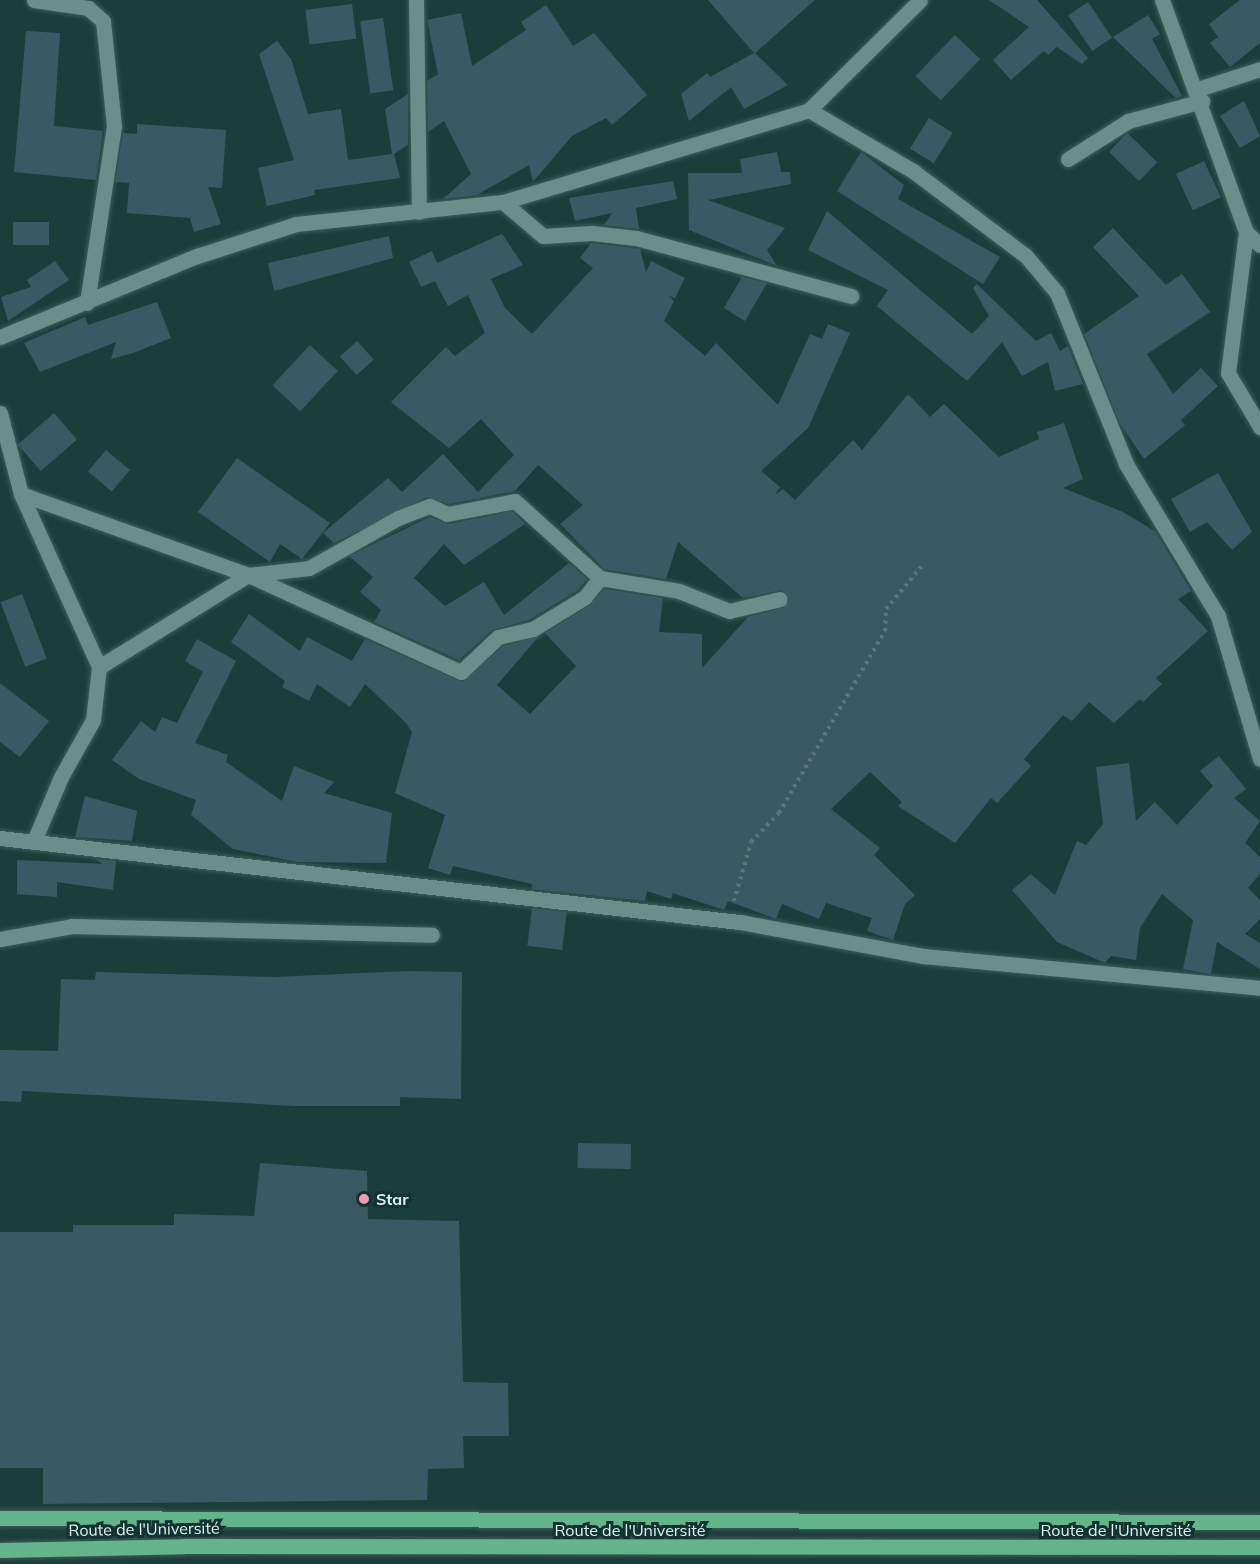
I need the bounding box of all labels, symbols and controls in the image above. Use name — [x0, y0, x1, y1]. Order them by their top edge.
place label: Star — [376, 1189, 409, 1209]
marker: Star — [357, 1192, 371, 1206]
street label: Route de l'Université — [68, 1518, 220, 1540]
street label: Route de l'Université — [554, 1520, 706, 1540]
street label: Route de l'Université — [1040, 1520, 1192, 1540]

